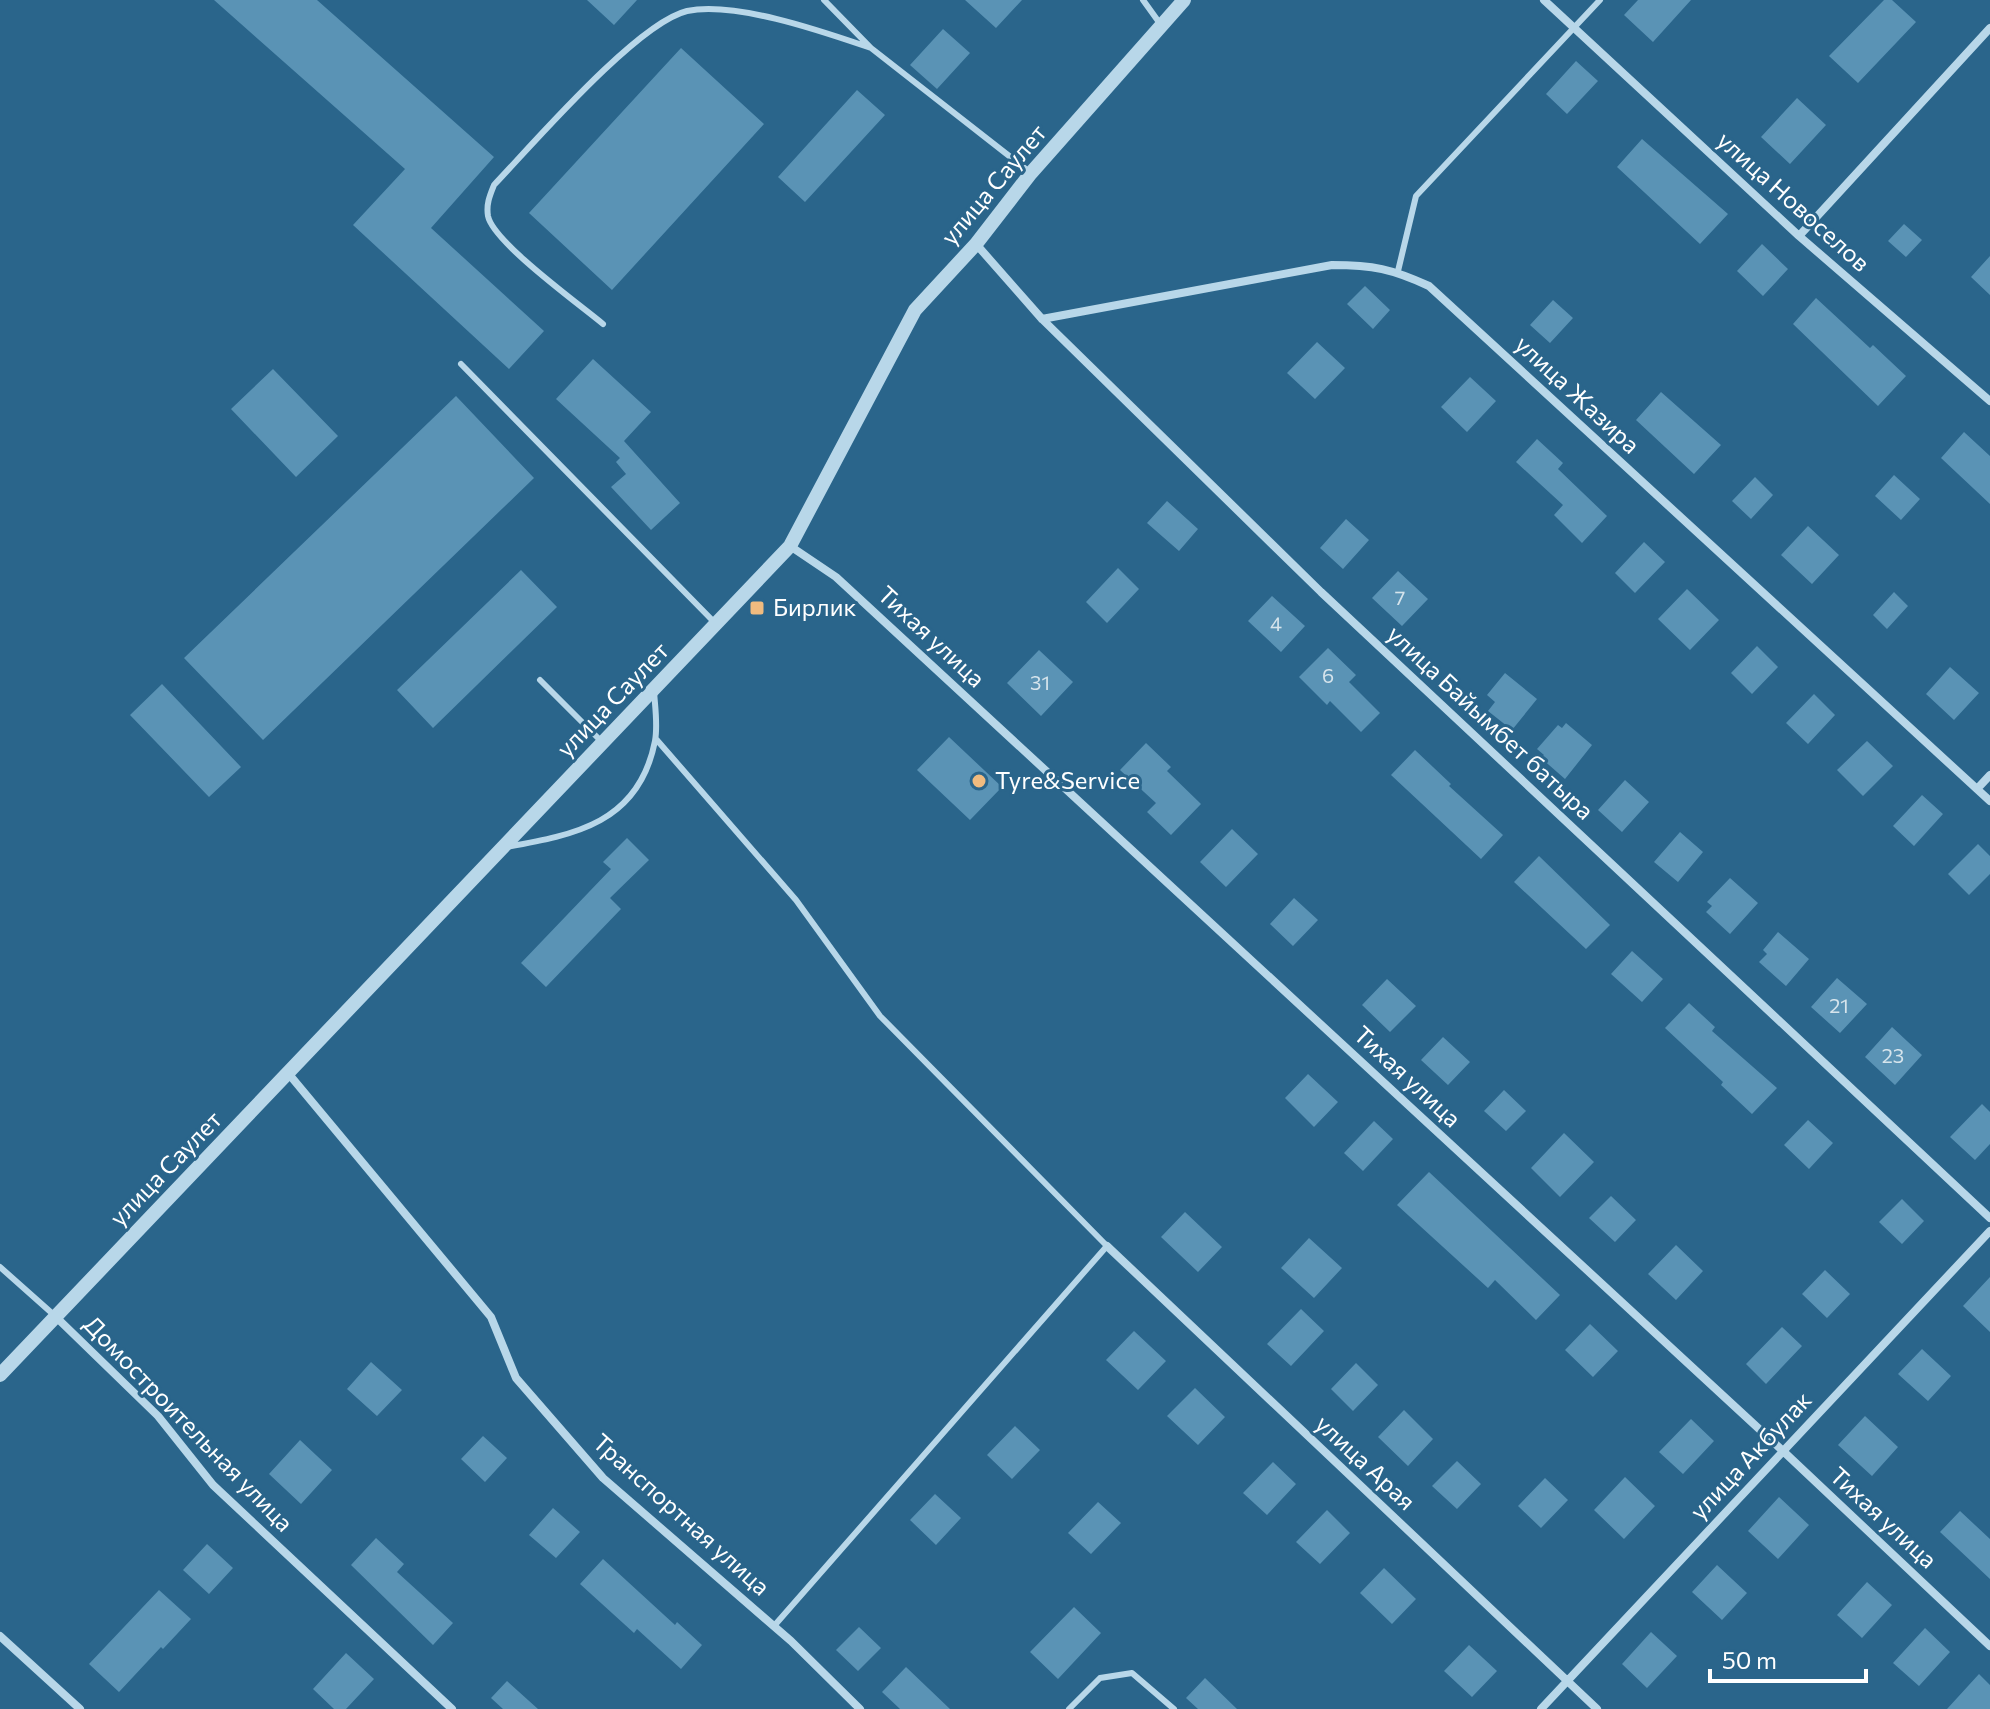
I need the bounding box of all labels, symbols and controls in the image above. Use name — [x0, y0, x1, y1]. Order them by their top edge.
street label: улица Саулет — [934, 118, 1052, 250]
street label: улица Новоселов — [1712, 125, 1876, 277]
street label: улица Жазира — [1510, 329, 1646, 459]
street label: Тихая улица — [873, 579, 991, 693]
house number: 7 — [1395, 585, 1405, 609]
place label: Бирлик — [773, 592, 856, 621]
marker: Бирлик — [748, 599, 766, 617]
house number: 4 — [1270, 611, 1282, 635]
street label: улица Байымбет батыра — [1382, 619, 1600, 825]
street label: улица Саулет — [550, 636, 674, 762]
house number: 6 — [1322, 663, 1334, 687]
house number: 31 — [1030, 670, 1050, 694]
place label: Tyre&Service — [995, 765, 1140, 794]
marker: Tyre&Service — [970, 772, 988, 790]
house number: 21 — [1829, 993, 1849, 1017]
street label: Тихая улица — [1349, 1019, 1467, 1133]
house number: 23 — [1882, 1043, 1904, 1067]
street label: улица Саулет — [103, 1105, 227, 1231]
street label: Домостроительная улица — [78, 1309, 300, 1537]
street label: улица Акбулак — [1683, 1385, 1817, 1525]
street label: улица Арая — [1310, 1408, 1422, 1515]
street label: Транспортная улица — [588, 1427, 776, 1601]
street label: Тихая улица — [1825, 1460, 1943, 1574]
scale bar — [1710, 1633, 1866, 1683]
text: 50 m — [1722, 1645, 1777, 1674]

